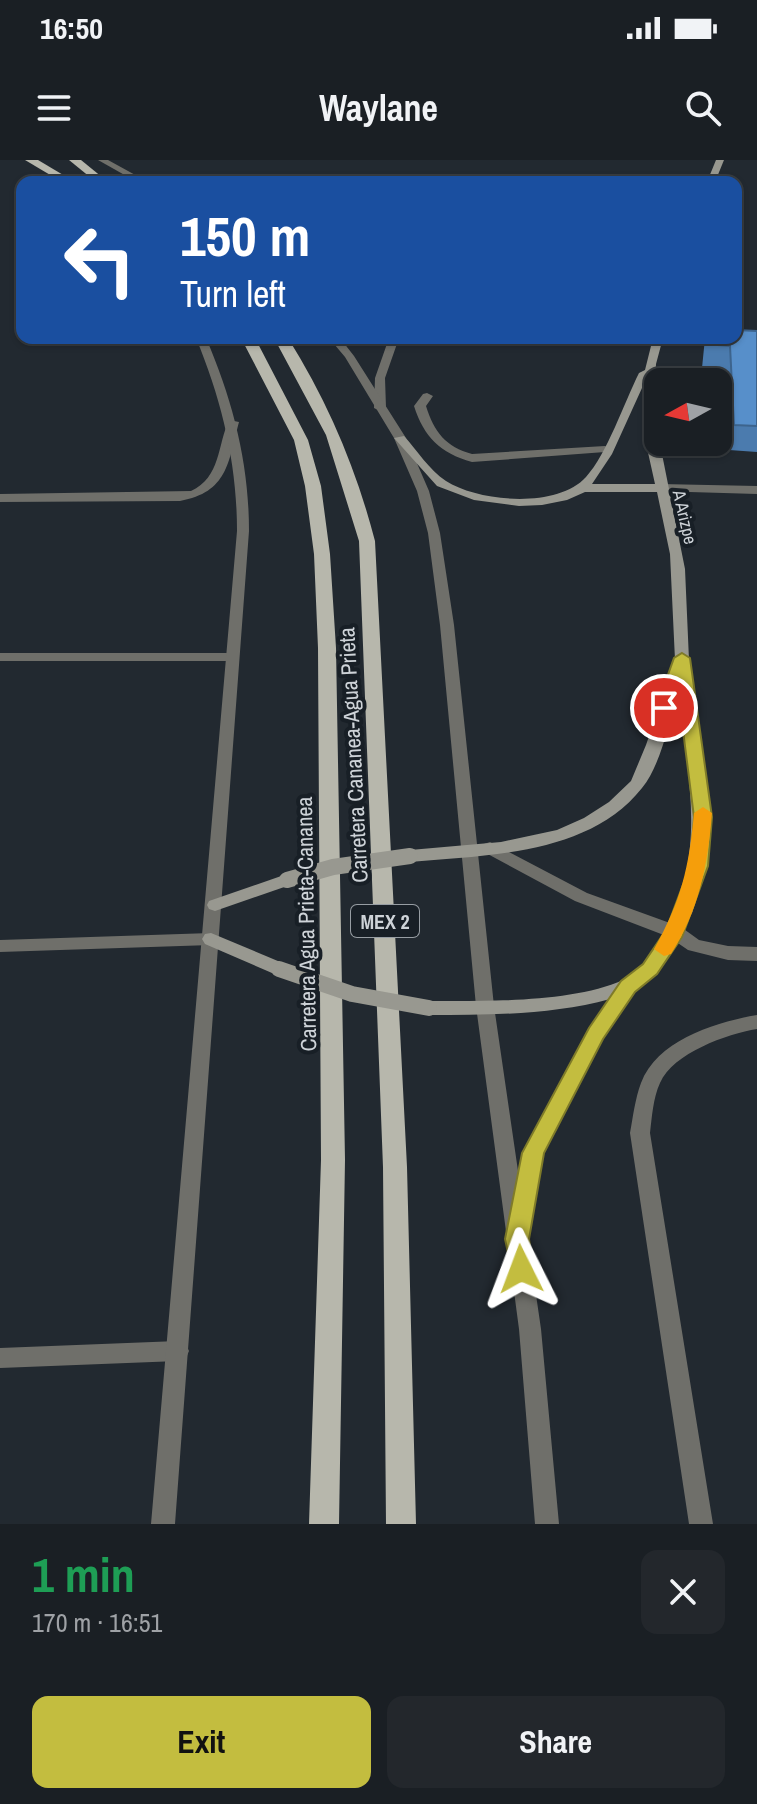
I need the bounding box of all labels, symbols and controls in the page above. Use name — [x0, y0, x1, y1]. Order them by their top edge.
text: 16:50 — [40, 8, 103, 48]
text: Waylane — [319, 84, 438, 132]
icon: menu — [32, 86, 76, 130]
icon: search — [681, 86, 725, 130]
text: 150 m — [180, 198, 310, 273]
icon: left — [48, 208, 152, 312]
text: Turn left — [180, 270, 286, 318]
north arrow — [644, 368, 732, 456]
map controls — [644, 368, 732, 456]
street label: A Arizpe — [666, 486, 703, 547]
street label: Carretera Cananea-Agua Prieta — [331, 627, 375, 883]
pin — [630, 674, 698, 742]
icon: arrive — [642, 686, 686, 730]
street label: Carretera Agua Prieta-Cananea — [289, 796, 323, 1052]
road number: MEX 2 — [351, 905, 419, 937]
position arrow — [479, 1227, 563, 1311]
text: 1 min — [32, 1542, 135, 1607]
button: close — [641, 1550, 725, 1634]
text: 170 m · 16:51 — [32, 1605, 162, 1640]
button: Exit — [32, 1696, 371, 1788]
button: Share — [387, 1696, 725, 1788]

